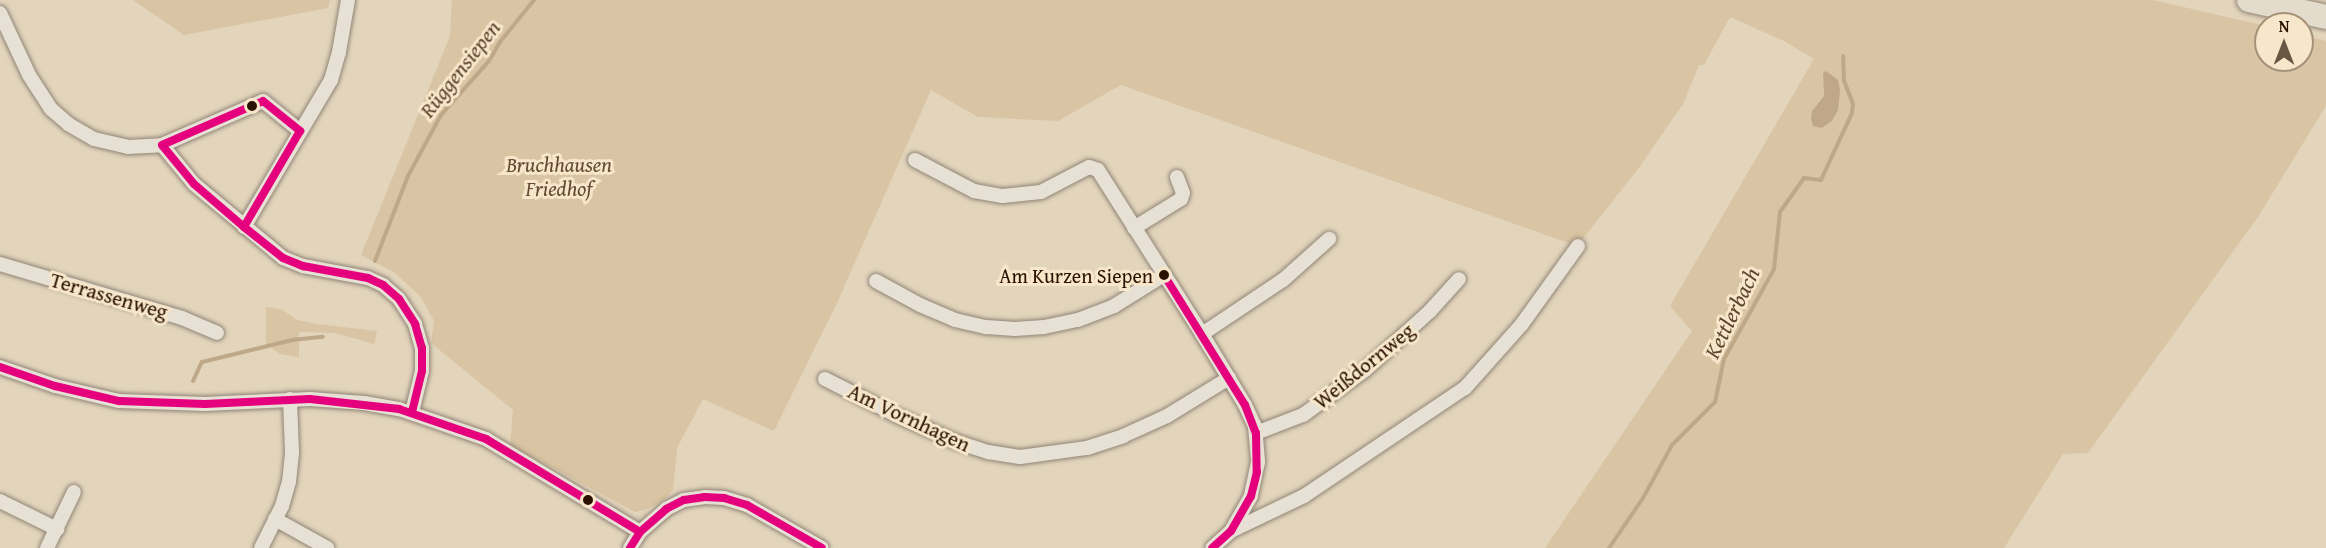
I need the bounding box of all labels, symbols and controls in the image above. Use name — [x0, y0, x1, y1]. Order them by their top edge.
north arrow — [2254, 12, 2314, 72]
text: N — [2279, 14, 2289, 38]
water label: Rüggensiepen — [414, 15, 506, 123]
unlabelled marker — [246, 100, 258, 112]
park label: Bruchhausen Friedhof — [506, 152, 612, 202]
place label: Am Kurzen Siepen — [999, 263, 1153, 287]
water label: Kettlerbach — [1699, 263, 1765, 363]
street label: Terrassenweg — [47, 267, 171, 325]
marker: Am Kurzen Siepen — [1158, 269, 1170, 281]
street label: Weißdornweg — [1309, 318, 1419, 414]
street label: Am Vornhagen — [844, 379, 974, 457]
unlabelled marker — [582, 494, 594, 506]

